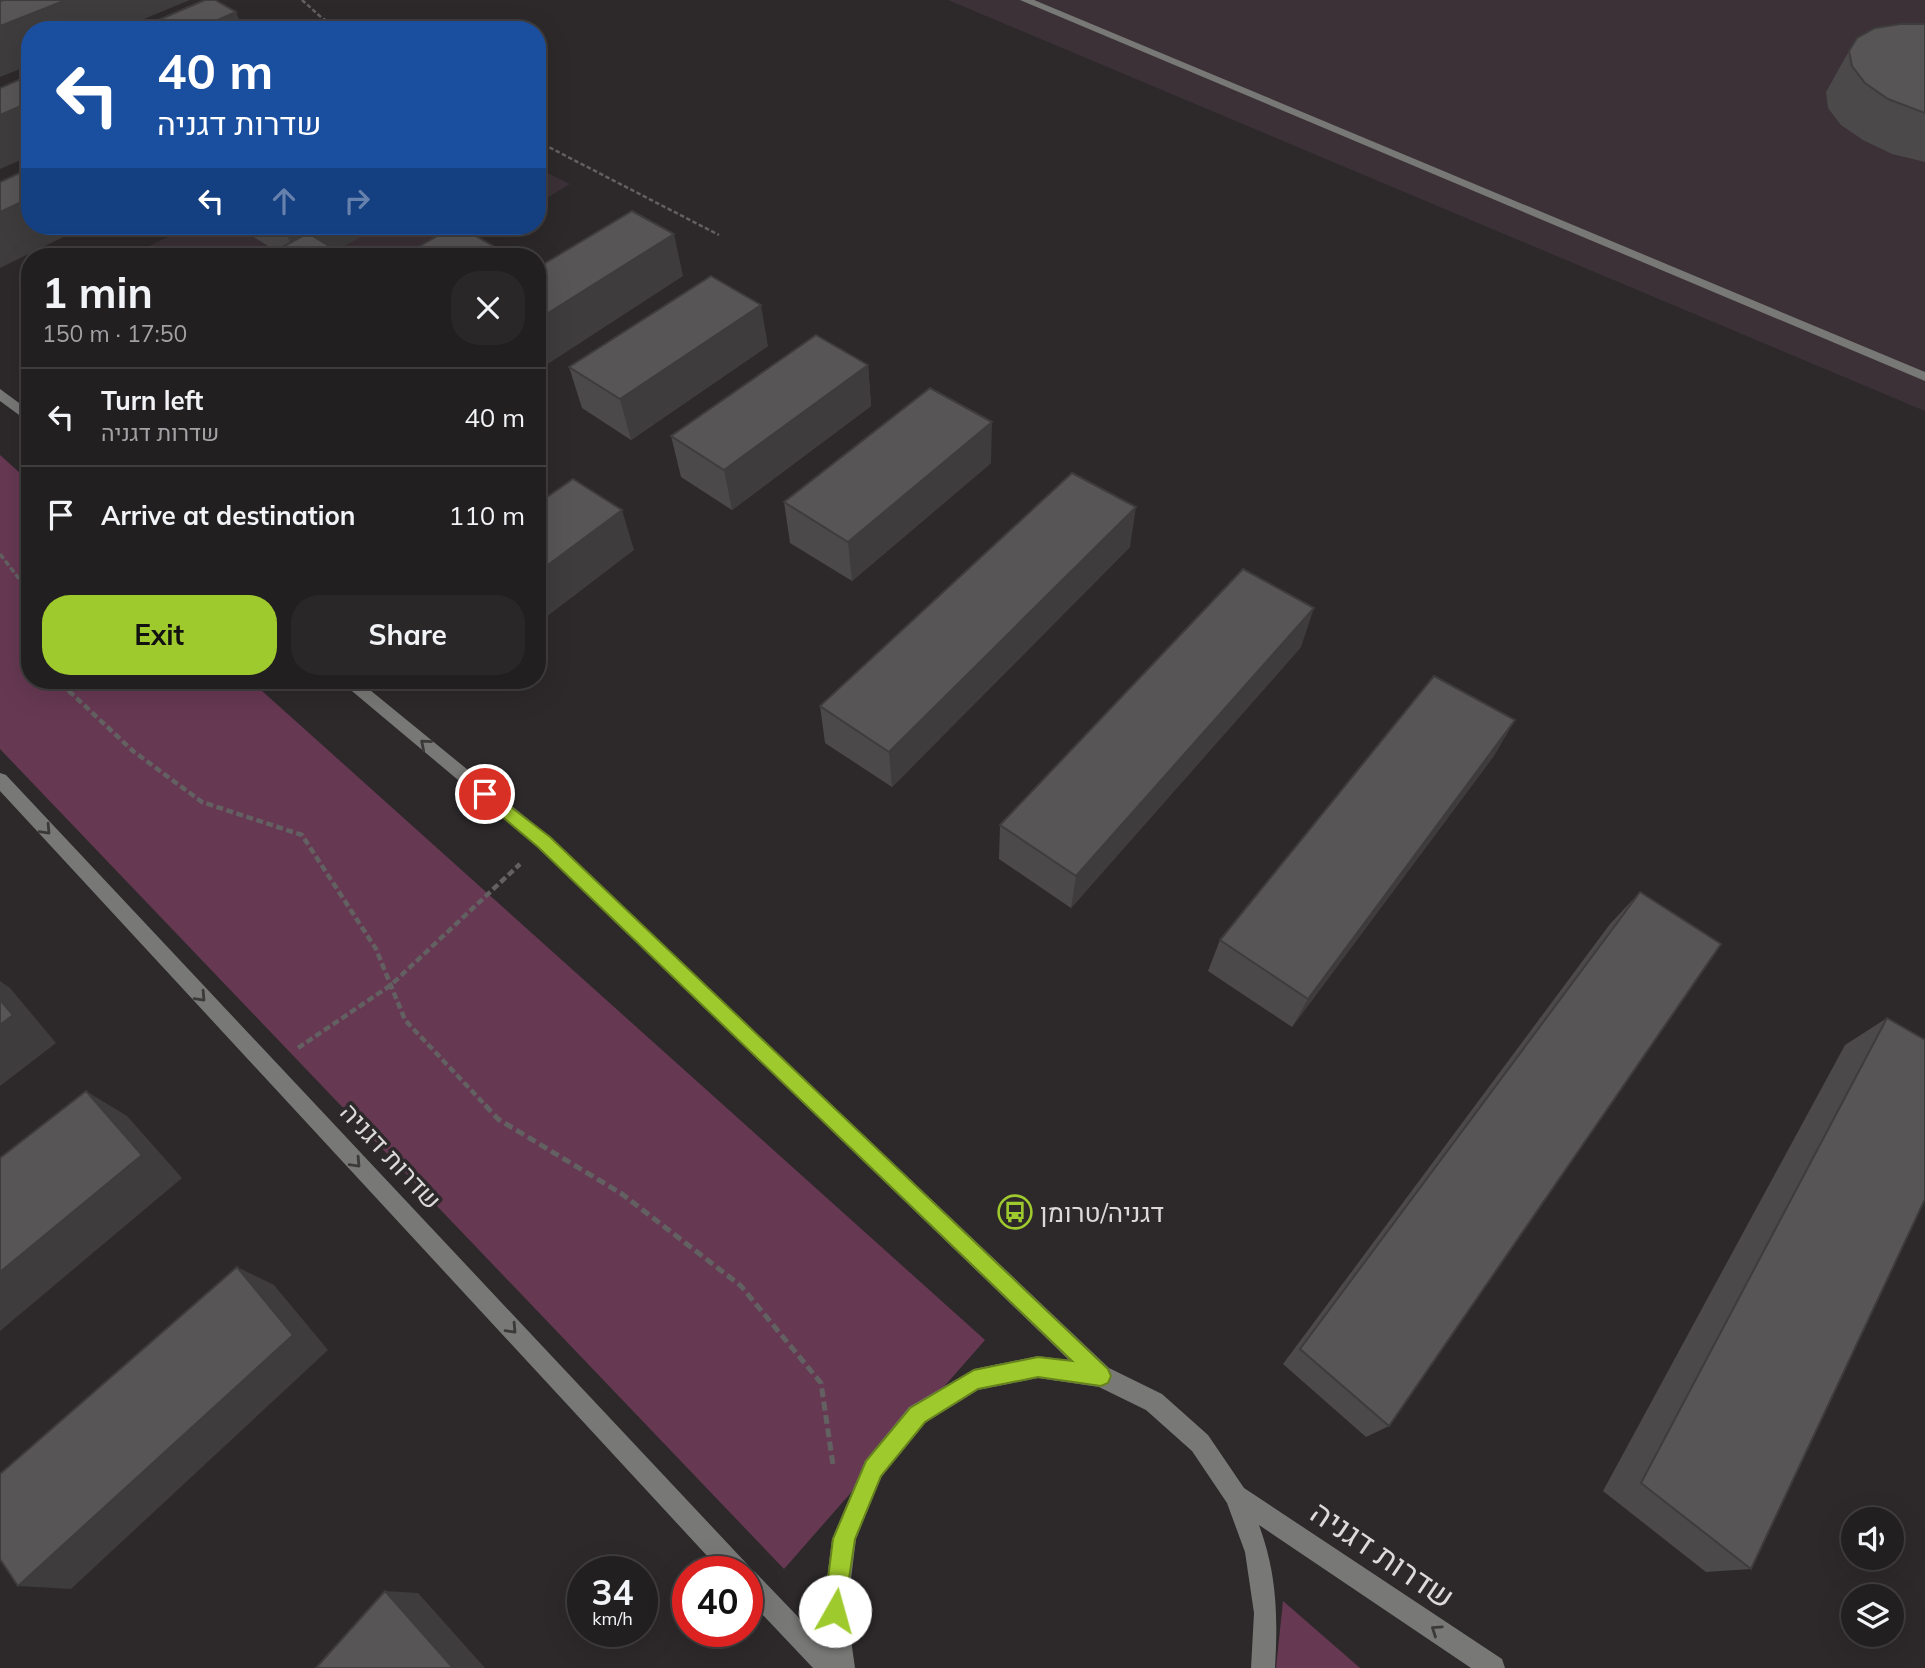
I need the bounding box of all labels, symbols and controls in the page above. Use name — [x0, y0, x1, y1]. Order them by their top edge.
text: 40 m — [157, 40, 273, 101]
icon: left — [42, 49, 133, 140]
text: שדרות דגניה — [157, 103, 322, 143]
icon: left — [192, 182, 230, 220]
icon: ahead — [265, 182, 303, 220]
icon: right — [338, 182, 376, 220]
text: 1 min — [42, 266, 153, 319]
button: close — [451, 271, 525, 345]
text: 150 m · 17:50 — [42, 319, 187, 348]
text: Turn left — [101, 384, 203, 417]
icon: left — [42, 398, 80, 436]
text: 40 m — [464, 401, 525, 434]
text: שדרות דגניה — [101, 418, 219, 447]
icon: arrive — [42, 496, 80, 534]
text: Arrive at destination — [101, 499, 356, 532]
text: 110 m — [449, 499, 525, 532]
button: Exit — [42, 595, 277, 675]
button: Share — [291, 595, 525, 675]
one-way arrow — [420, 740, 433, 752]
pin — [455, 764, 515, 824]
icon: arrive — [466, 775, 504, 813]
one-way arrow — [38, 822, 51, 835]
one-way arrow — [193, 989, 206, 1002]
street label: שדרות דגניה — [333, 1096, 449, 1216]
one-way arrow — [348, 1155, 361, 1168]
bus stop icon: דגניה/טרומן — [996, 1193, 1034, 1231]
place label: דגניה/טרומן — [1040, 1196, 1164, 1229]
one-way arrow — [504, 1321, 516, 1334]
street label: שדרות דגניה — [1304, 1491, 1462, 1617]
map controls — [1841, 1507, 1904, 1647]
button: sound — [1841, 1507, 1904, 1570]
speed limit sign: 40 — [672, 1556, 763, 1647]
text: 34 — [591, 1570, 634, 1614]
position arrow — [798, 1574, 872, 1648]
button: layers — [1841, 1584, 1904, 1647]
text: km/h — [592, 1607, 633, 1630]
one-way arrow — [1431, 1626, 1444, 1638]

